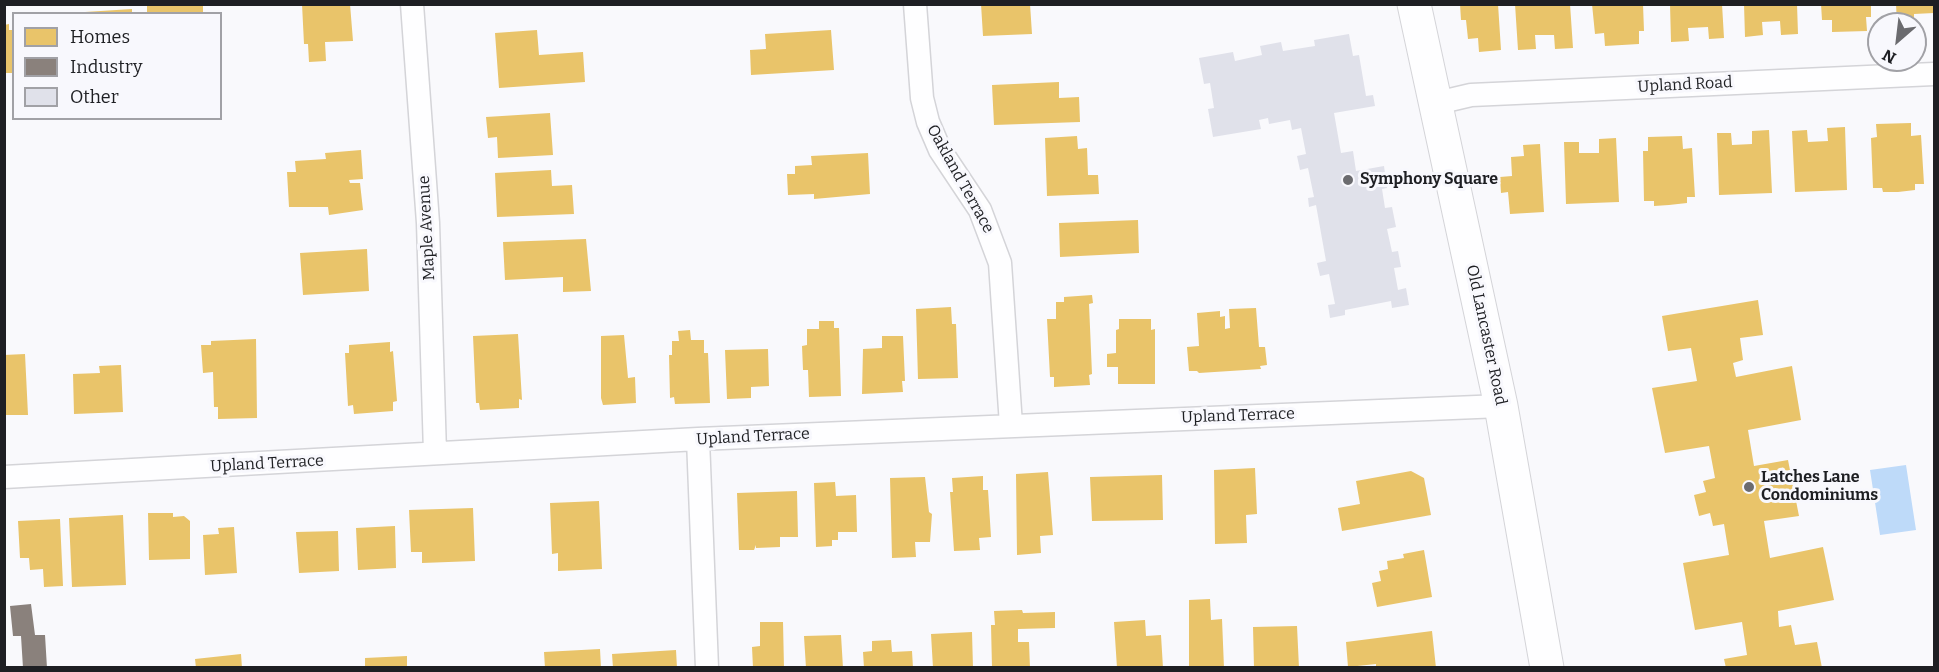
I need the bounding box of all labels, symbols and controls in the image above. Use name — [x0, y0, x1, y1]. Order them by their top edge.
legend — [12, 12, 222, 120]
north arrow — [1867, 12, 1927, 72]
text: Homes — [70, 26, 130, 48]
text: N — [1879, 45, 1899, 68]
text: Industry — [70, 56, 142, 78]
street label: Upland Road — [1637, 73, 1733, 97]
text: Other — [70, 86, 119, 108]
street label: Oakland Terrace — [922, 121, 998, 237]
place label: Symphony Square — [1360, 170, 1498, 190]
marker: Symphony Square — [1341, 173, 1355, 187]
street label: Maple Avenue — [415, 175, 439, 281]
street label: Old Lancaster Road — [1462, 263, 1510, 407]
street label: Upland Terrace — [1181, 404, 1295, 428]
street label: Upland Terrace — [696, 424, 810, 450]
street label: Upland Terrace — [210, 451, 324, 477]
place label: Latches Lane Condominiums — [1761, 468, 1878, 506]
marker: Latches Lane Condominiums — [1742, 480, 1756, 494]

